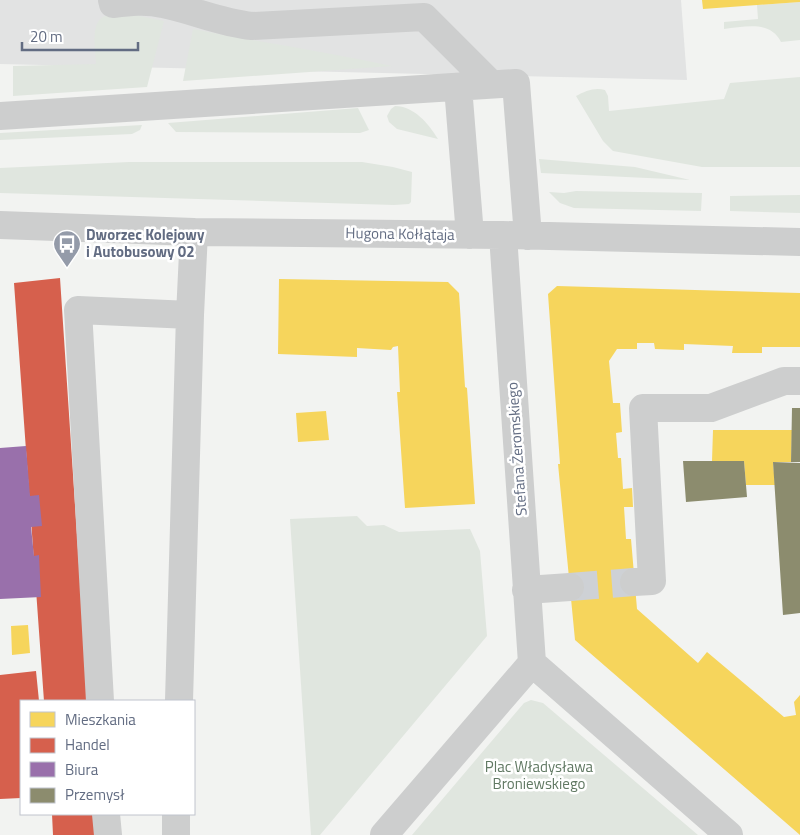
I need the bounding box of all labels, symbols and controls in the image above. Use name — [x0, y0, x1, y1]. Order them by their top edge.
scale bar — [22, 20, 139, 52]
text: 20 m — [30, 25, 63, 48]
street label: Hugona Kołłątaja — [345, 221, 455, 246]
place label: Dworzec Kolejowy i Autobusowy 02 — [86, 223, 205, 263]
bus stop icon: Dworzec Kolejowy i Autobusowy 02 — [52, 229, 82, 268]
street label: Stefana Żeromskiego — [500, 381, 533, 517]
legend — [20, 700, 195, 815]
text: Mieszkania — [65, 708, 136, 731]
text: Handel — [65, 733, 110, 756]
park label: Plac Władysława Broniewskiego — [485, 755, 594, 795]
text: Biura — [65, 758, 99, 781]
text: Przemysł — [65, 783, 125, 806]

